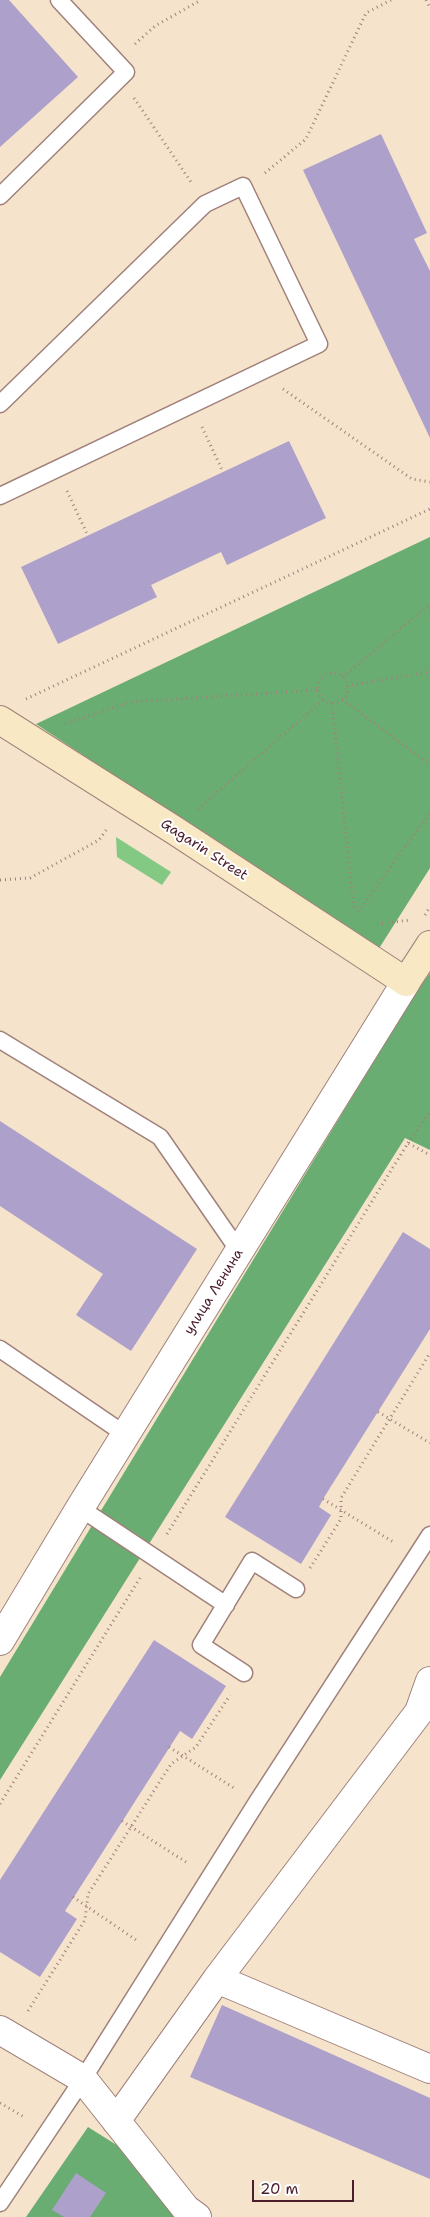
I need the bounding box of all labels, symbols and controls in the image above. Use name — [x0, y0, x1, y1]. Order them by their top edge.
street label: Gagarin Street — [157, 816, 251, 884]
street label: улица Ленина — [181, 1246, 247, 1338]
scale bar — [255, 2170, 358, 2202]
text: 20 m — [260, 2179, 299, 2199]

